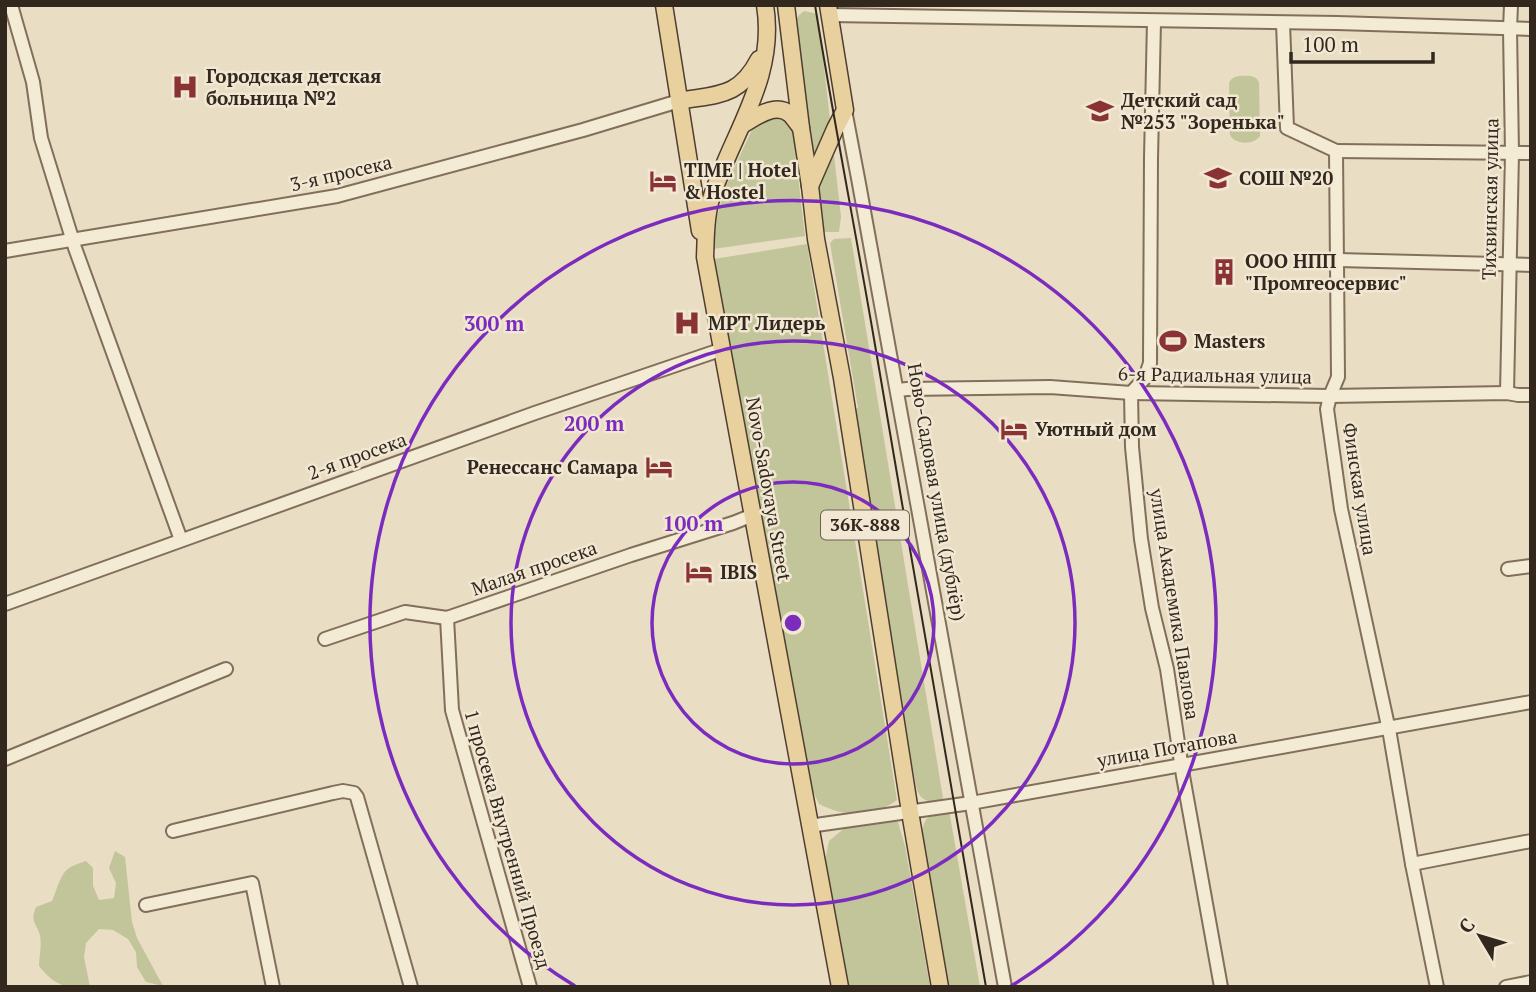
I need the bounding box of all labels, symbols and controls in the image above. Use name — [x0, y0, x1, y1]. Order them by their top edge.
scale bar — [1291, 21, 1433, 65]
text: 100 m — [1302, 30, 1359, 58]
place label: Городская детская больница №2 — [206, 63, 381, 110]
hospital icon: Городская детская больница №2 — [170, 72, 200, 102]
place label: Детский сад №253 "Зоренька" — [1121, 87, 1285, 134]
school or university icon: Детский сад №253 "Зоренька" — [1085, 96, 1115, 126]
street label: Тихвинская улица — [1476, 118, 1503, 280]
street label: 3-я просека — [288, 149, 395, 196]
place label: TIME | Hotel & Hostel — [684, 157, 798, 204]
school or university icon: СОШ №20 — [1203, 163, 1233, 193]
place label: СОШ №20 — [1239, 165, 1334, 190]
hotel icon: TIME | Hotel & Hostel — [648, 166, 678, 196]
place label: ООО НПП "Промгеосервис" — [1245, 248, 1407, 295]
building icon: ООО НПП "Промгеосервис" — [1209, 257, 1239, 287]
hospital icon: МРТ Лидерь — [672, 308, 702, 338]
text: 300 m — [464, 309, 525, 337]
place label: МРТ Лидерь — [708, 310, 826, 335]
sports icon: Masters — [1158, 326, 1188, 356]
place label: Masters — [1194, 328, 1266, 353]
street label: 6-я Радиальная улица — [1118, 360, 1313, 389]
street label: Ново-Садовая улица (дублёр) — [902, 361, 973, 623]
street label: Novo-Sadovaya Street — [741, 395, 798, 583]
text: 200 m — [564, 409, 625, 437]
hotel icon: Уютный дом — [999, 414, 1029, 444]
place label: Уютный дом — [1035, 416, 1157, 441]
street label: Финская улица — [1338, 421, 1383, 557]
street label: 2-я просека — [304, 426, 410, 485]
hotel icon: Ренессанс Самара — [644, 452, 674, 482]
place label: Ренессанс Самара — [467, 454, 638, 479]
street label: улица Академика Павлова — [1145, 486, 1206, 722]
text: 100 m — [663, 509, 724, 537]
road number: 36К-888 — [821, 510, 909, 540]
street label: Малая просека — [468, 534, 600, 601]
hotel icon: IBIS — [684, 557, 714, 587]
place label: IBIS — [720, 559, 757, 584]
centre of rings — [781, 611, 805, 635]
street label: 1 просека Внутренний Проезд — [459, 706, 558, 971]
street label: улица Потапова — [1094, 723, 1239, 772]
north arrow — [1445, 901, 1515, 971]
text: С — [1453, 913, 1480, 938]

